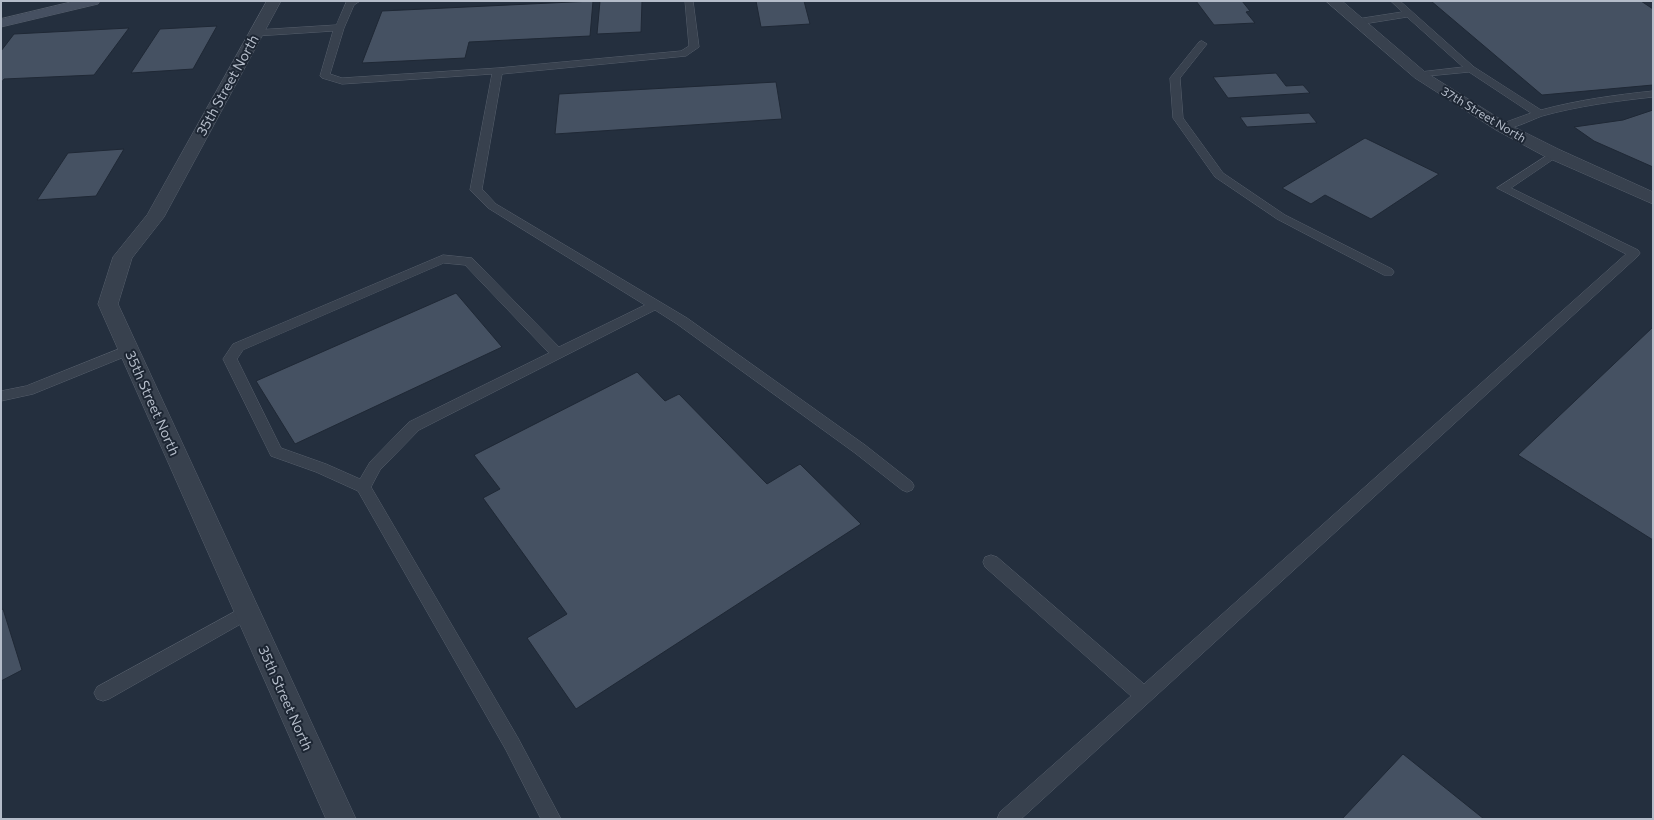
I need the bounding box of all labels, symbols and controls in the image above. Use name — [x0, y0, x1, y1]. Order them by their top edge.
street label: 35th Street North — [192, 31, 262, 139]
street label: 37th Street North — [1439, 83, 1529, 145]
street label: 35th Street North — [122, 348, 184, 458]
street label: 35th Street North — [255, 643, 317, 753]

